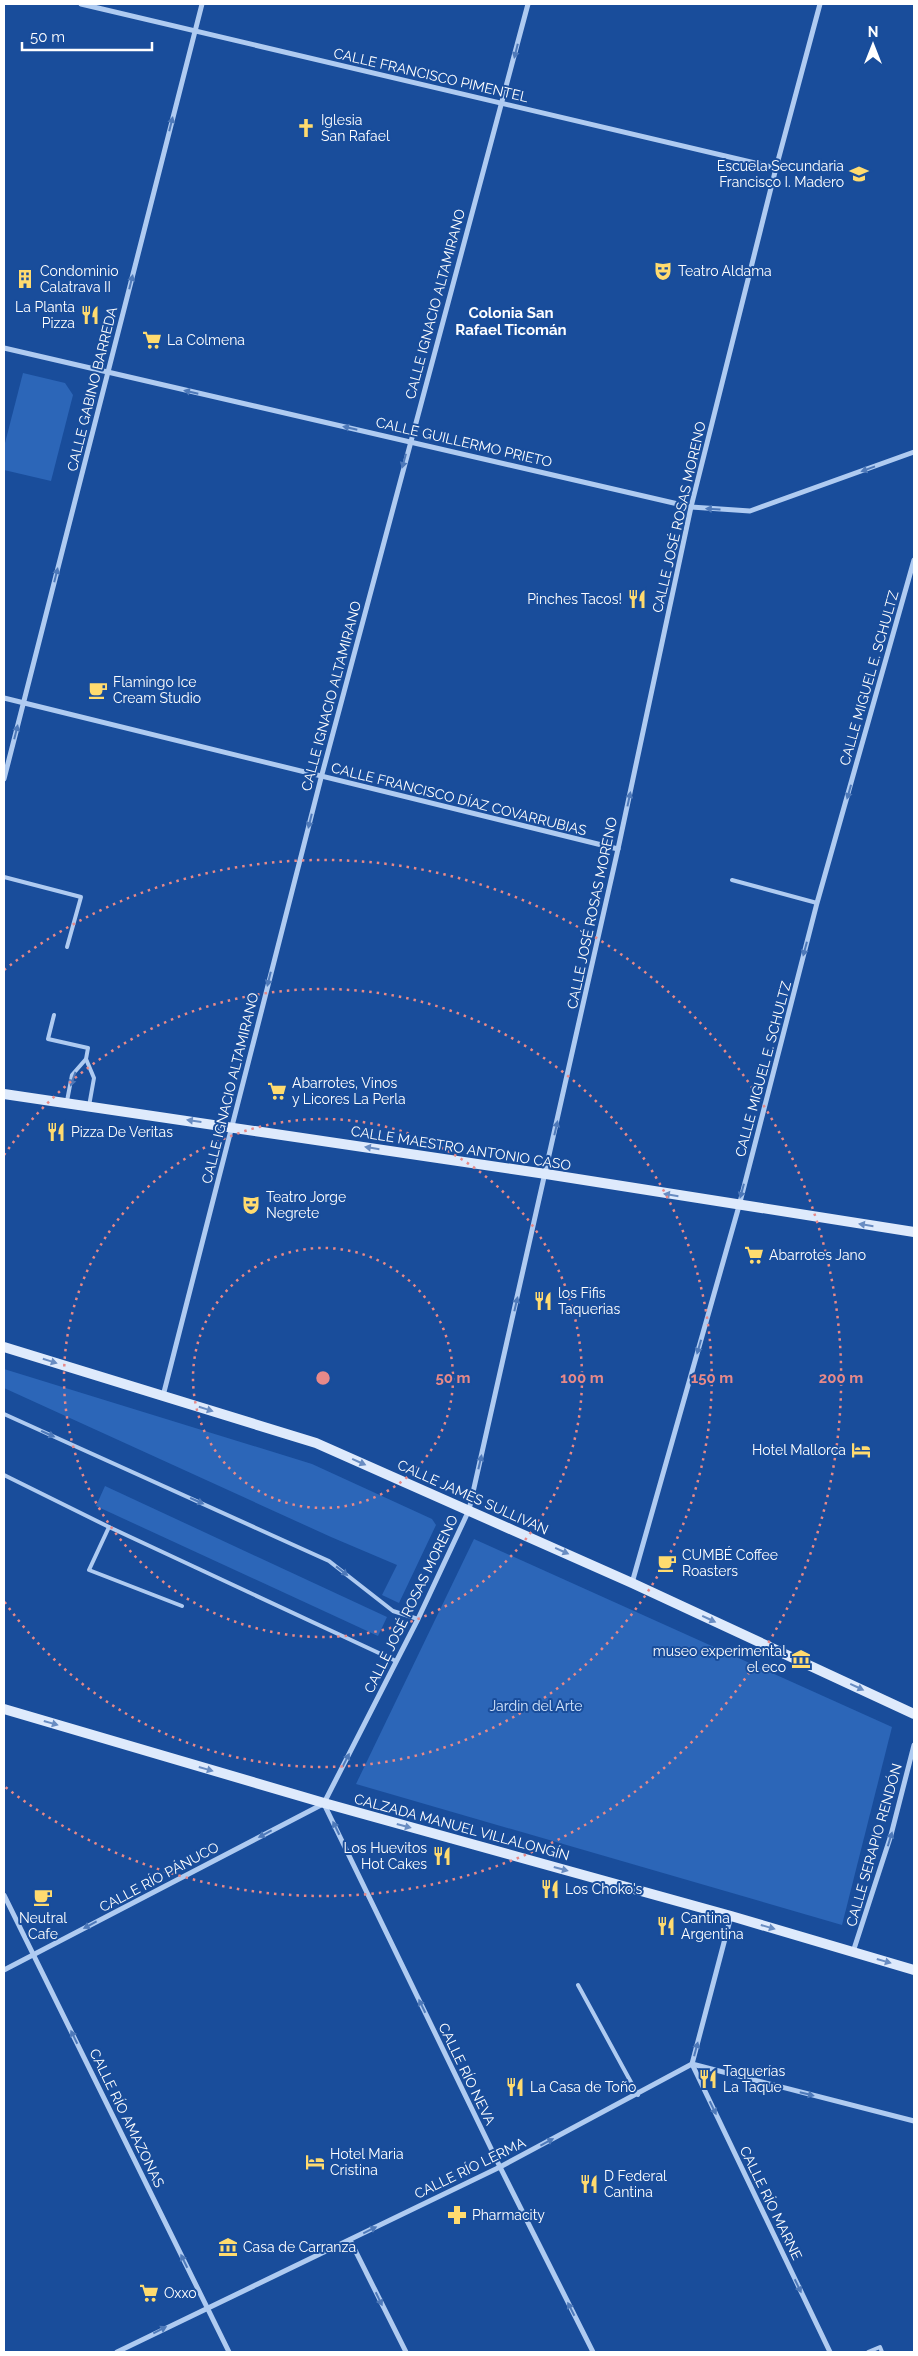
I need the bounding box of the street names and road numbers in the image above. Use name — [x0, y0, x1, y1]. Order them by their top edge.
street label: CALLE FRANCISCO PIMENTEL — [332, 45, 530, 105]
street label: CALLE IGNACIO ALTAMIRANO — [402, 207, 468, 401]
street label: CALLE GABINO BARREDA — [64, 305, 120, 473]
street label: CALLE GUILLERMO PRIETO — [374, 414, 554, 470]
street label: CALLE JOSÉ ROSAS MORENO — [648, 420, 709, 614]
street label: CALLE MIGUEL E. SCHULTZ — [836, 589, 902, 767]
street label: CALLE IGNACIO ALTAMIRANO — [298, 599, 364, 793]
street label: CALLE FRANCISCO DÍAZ COVARRUBIAS — [330, 758, 589, 839]
street label: CALLE JOSÉ ROSAS MORENO — [563, 815, 620, 1010]
street label: CALLE MIGUEL E. SCHULTZ — [732, 979, 794, 1159]
street label: CALLE IGNACIO ALTAMIRANO — [199, 991, 261, 1185]
street label: CALLE MAESTRO ANTONIO CASO — [350, 1123, 572, 1173]
street label: CALLE JAMES SULLIVAN — [395, 1456, 551, 1538]
street label: CALLE JOSÉ ROSAS MORENO — [360, 1512, 461, 1696]
street label: CALLE SERAPIO RENDÓN — [842, 1761, 905, 1928]
street label: CALZADA MANUEL VILLALONGÍN — [353, 1790, 572, 1863]
street label: CALLE RÍO PÁNUCO — [96, 1838, 221, 1915]
street label: CALLE RÍO NEVA — [435, 2020, 500, 2128]
street label: CALLE RÍO AMAZONAS — [86, 2046, 169, 2190]
street label: CALLE RÍO LERMA — [411, 2133, 529, 2202]
street label: CALLE RÍO MARNE — [737, 2143, 806, 2262]

